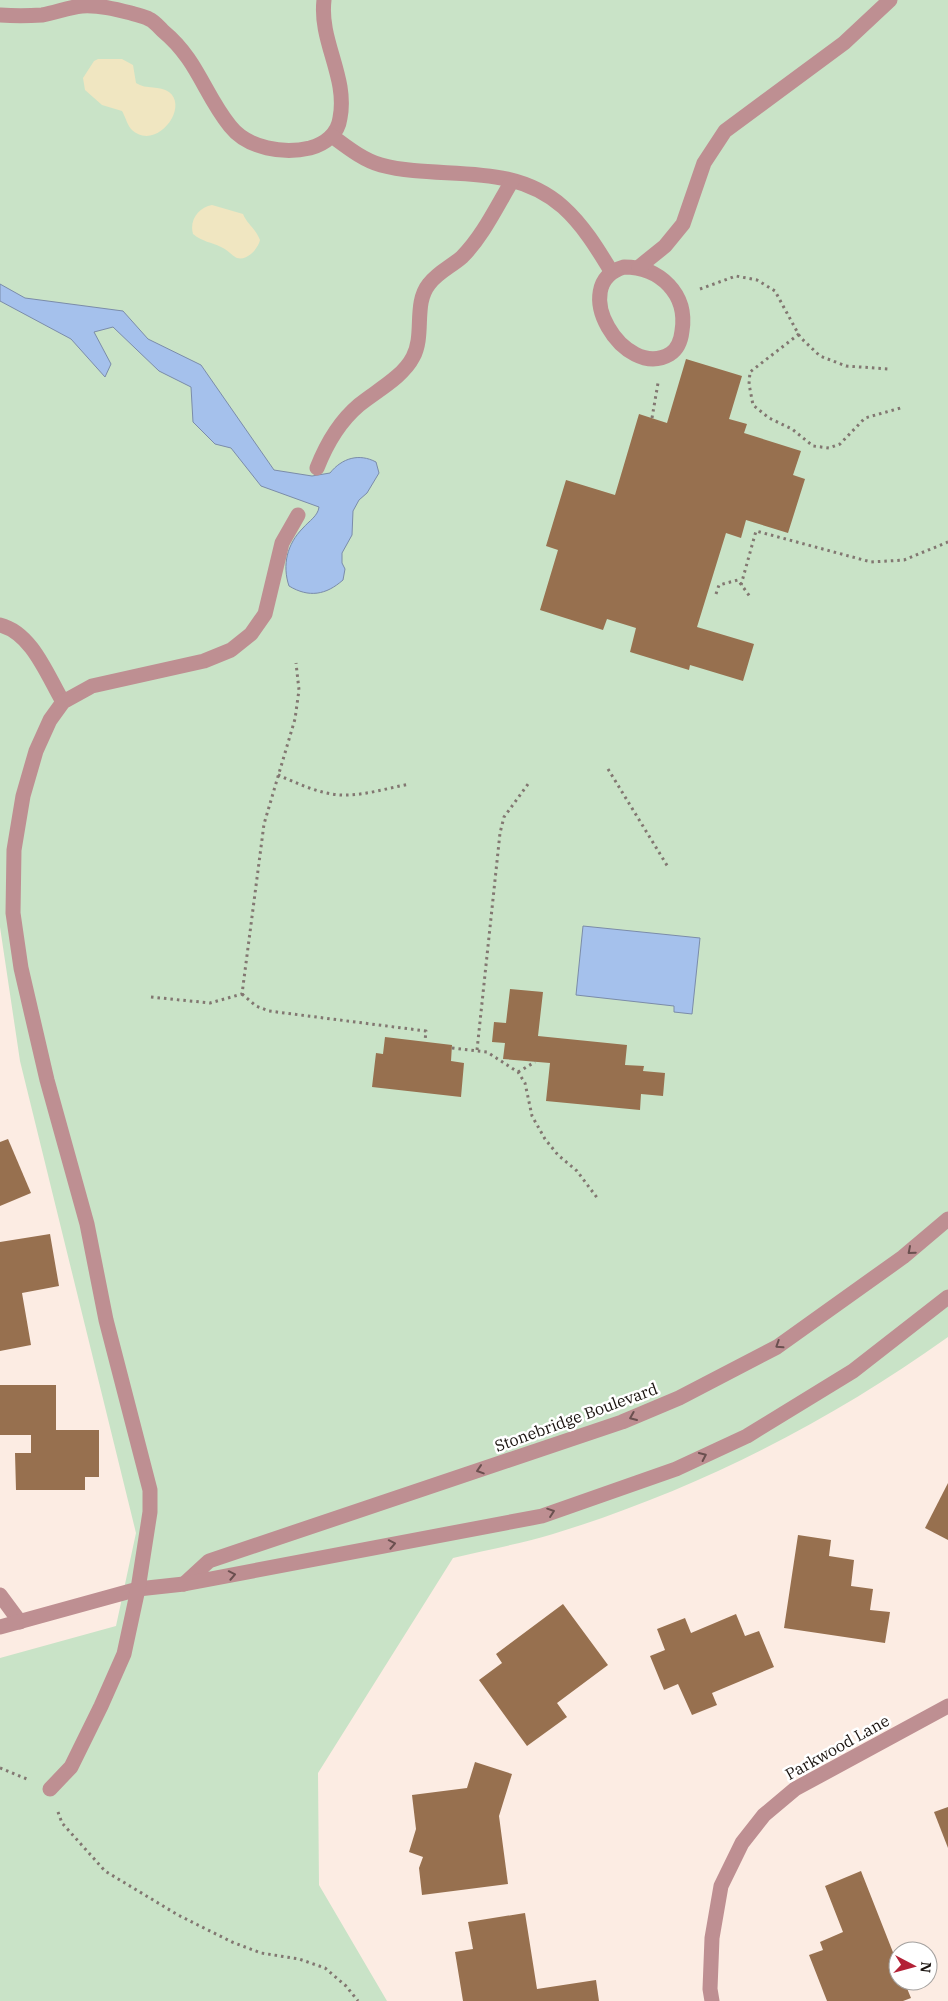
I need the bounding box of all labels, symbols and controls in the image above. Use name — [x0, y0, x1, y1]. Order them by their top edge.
one-way arrow — [908, 1245, 917, 1254]
one-way arrow — [775, 1338, 784, 1348]
street label: Stonebridge Boulevard — [492, 1378, 661, 1456]
one-way arrow — [630, 1412, 638, 1422]
one-way arrow — [698, 1452, 707, 1462]
one-way arrow — [476, 1464, 485, 1474]
one-way arrow — [546, 1508, 555, 1518]
one-way arrow — [388, 1540, 396, 1550]
one-way arrow — [228, 1570, 237, 1580]
street label: Parkwood Lane — [781, 1710, 893, 1784]
north arrow — [888, 1941, 938, 1991]
text: N — [916, 1961, 935, 1974]

